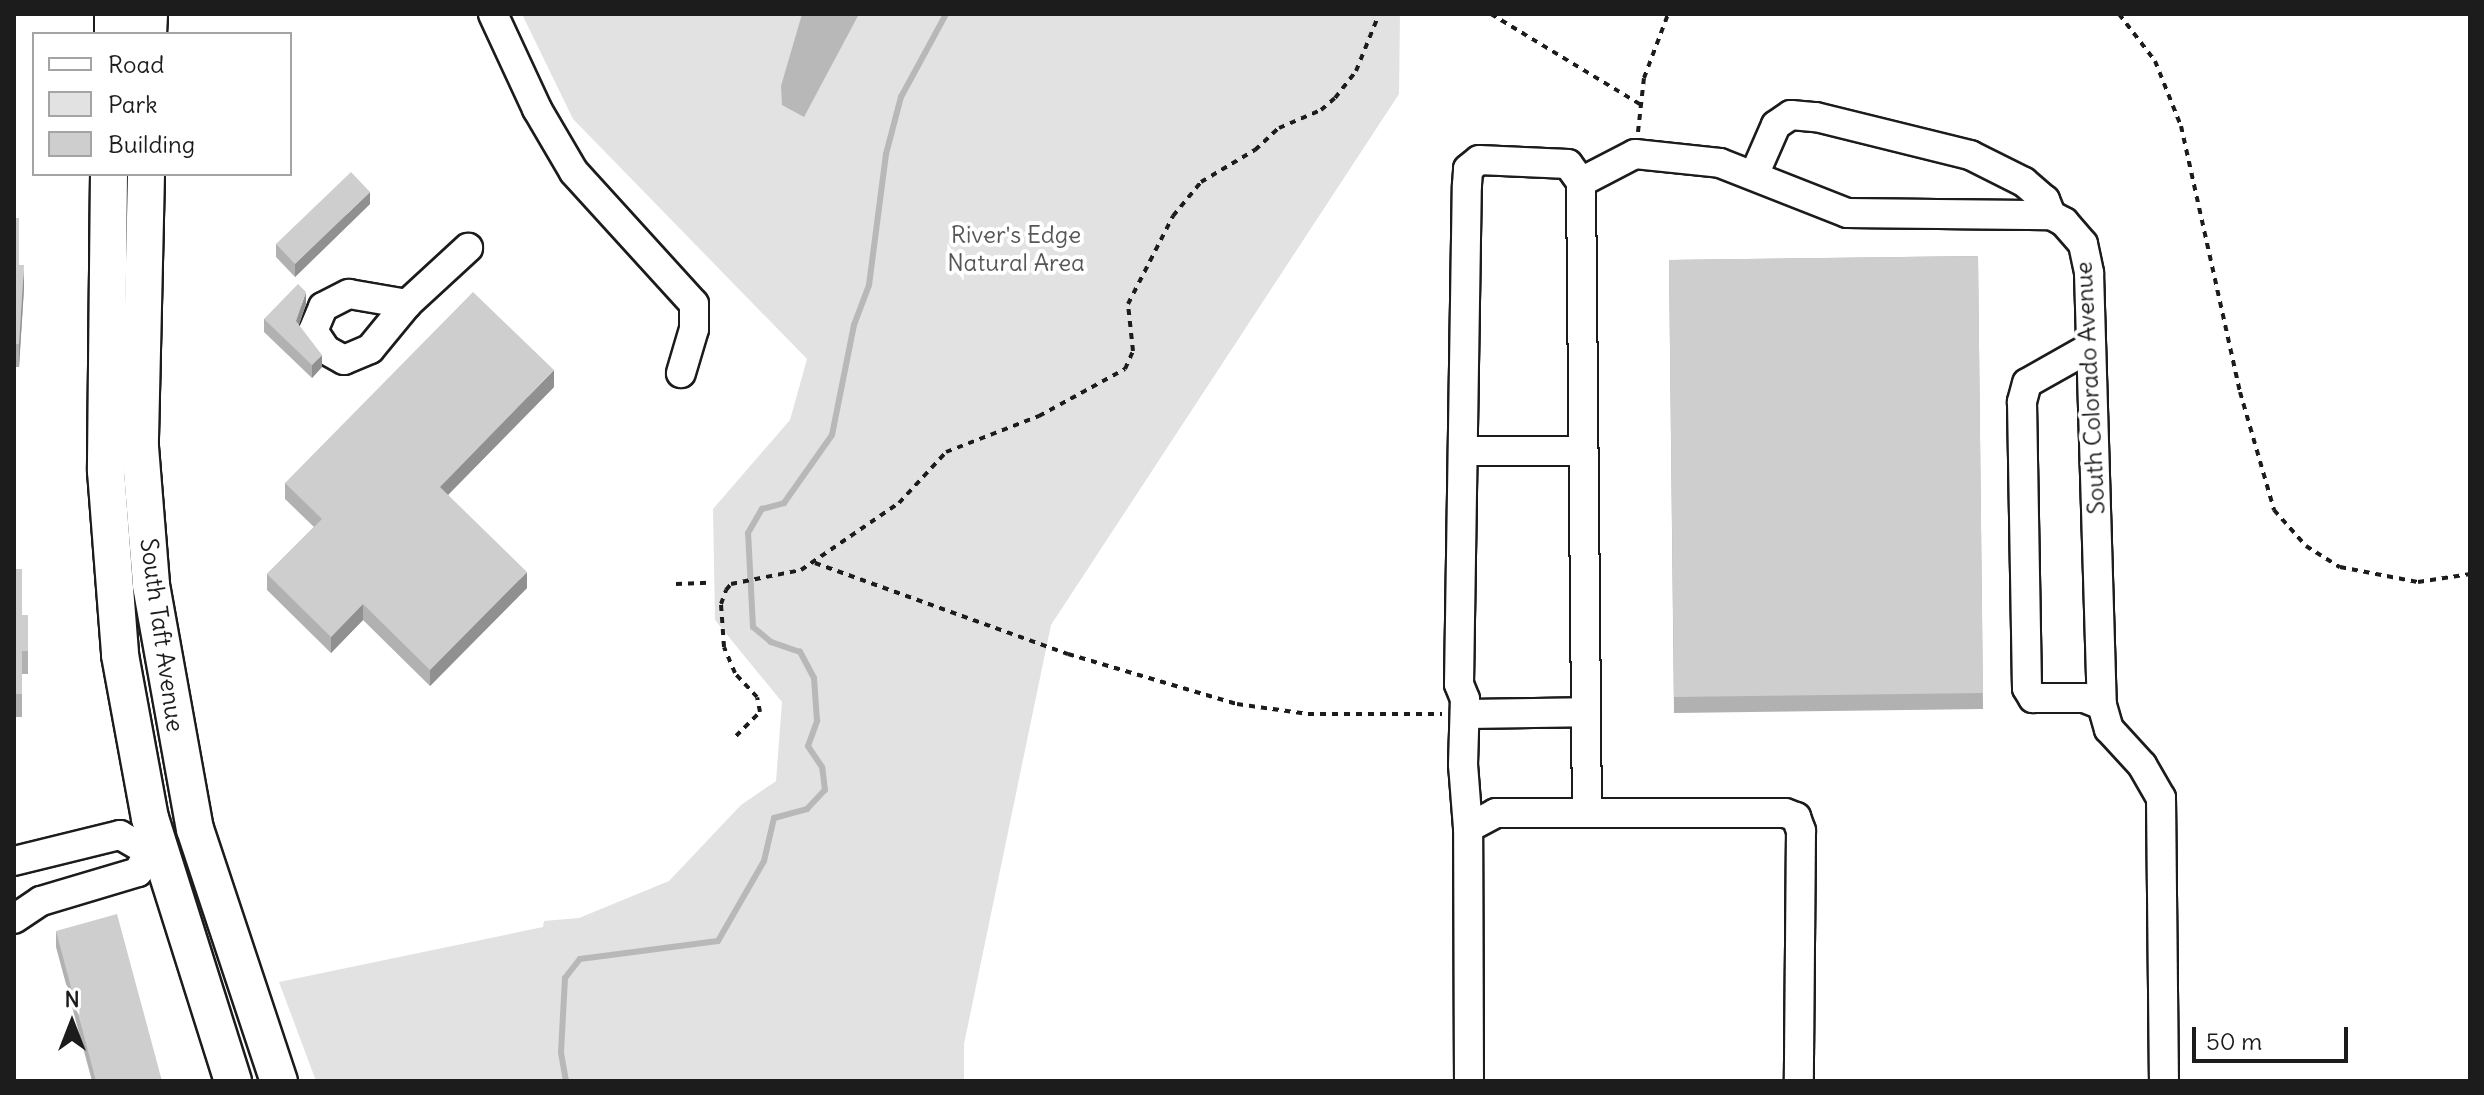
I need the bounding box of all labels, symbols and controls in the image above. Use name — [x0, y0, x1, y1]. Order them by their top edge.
legend — [32, 32, 292, 176]
text: Road — [108, 49, 164, 79]
text: Park — [108, 89, 158, 119]
text: Building — [108, 129, 195, 159]
park label: River's Edge Natural Area — [947, 221, 1085, 277]
street label: South Colorado Avenue — [2069, 261, 2111, 515]
street label: South Taft Avenue — [134, 536, 190, 734]
north arrow — [32, 983, 112, 1063]
text: N — [64, 985, 80, 1013]
scale bar — [2196, 1011, 2352, 1061]
text: 50 m — [2206, 1026, 2262, 1056]

